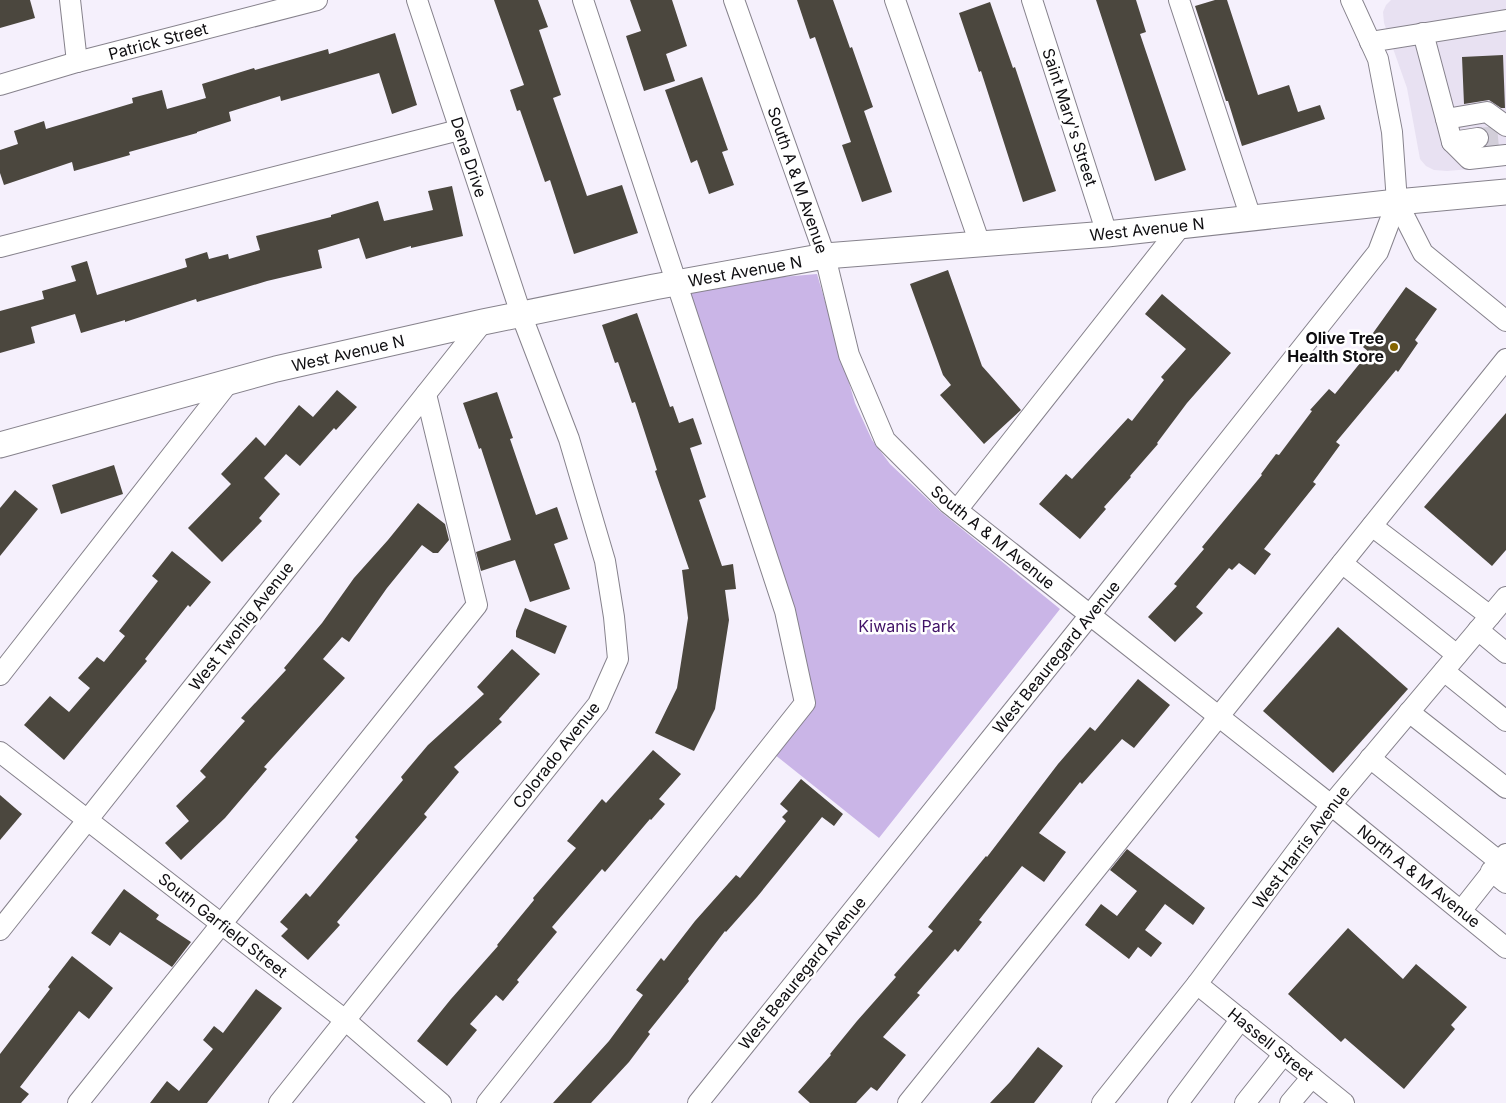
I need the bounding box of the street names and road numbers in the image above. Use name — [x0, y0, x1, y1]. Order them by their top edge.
street label: Patrick Street — [106, 18, 210, 64]
street label: Saint Mary's Street — [1038, 45, 1102, 189]
street label: South A & M Avenue — [763, 104, 833, 256]
street label: Dena Drive — [447, 114, 491, 200]
street label: West Avenue N — [1089, 213, 1205, 245]
street label: West Avenue N — [687, 251, 803, 291]
street label: West Avenue N — [290, 330, 406, 376]
street label: South A & M Avenue — [927, 481, 1059, 593]
street label: West Twohig Avenue — [184, 558, 298, 694]
street label: West Beauregard Avenue — [988, 576, 1124, 738]
street label: Colorado Avenue — [508, 698, 604, 812]
street label: West Harris Avenue — [1248, 782, 1354, 912]
street label: North A & M Avenue — [1353, 820, 1485, 932]
street label: South Garfield Street — [155, 868, 291, 982]
street label: West Beauregard Avenue — [734, 892, 870, 1054]
street label: Hassell Street — [1224, 1003, 1318, 1085]

